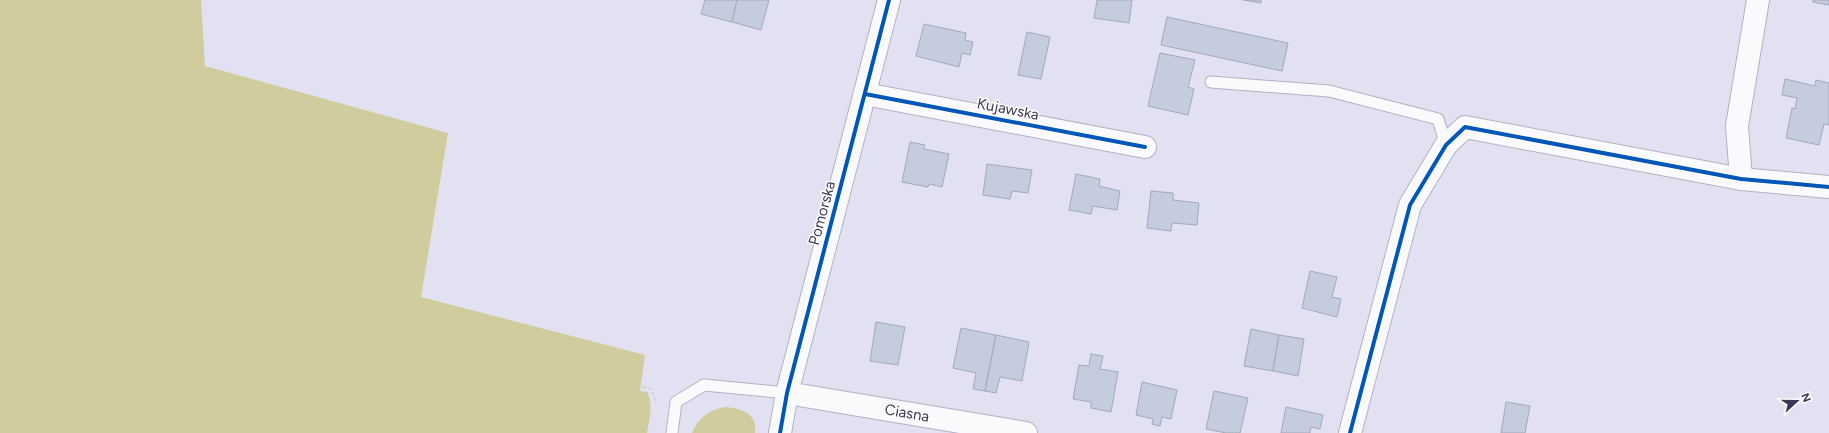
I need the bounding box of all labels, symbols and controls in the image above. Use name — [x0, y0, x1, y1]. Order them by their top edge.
street label: Kujawska — [976, 94, 1040, 124]
street label: Pomorska — [805, 179, 839, 247]
north arrow — [1777, 381, 1817, 421]
text: N — [1798, 391, 1813, 404]
street label: Ciasna — [883, 400, 931, 426]

